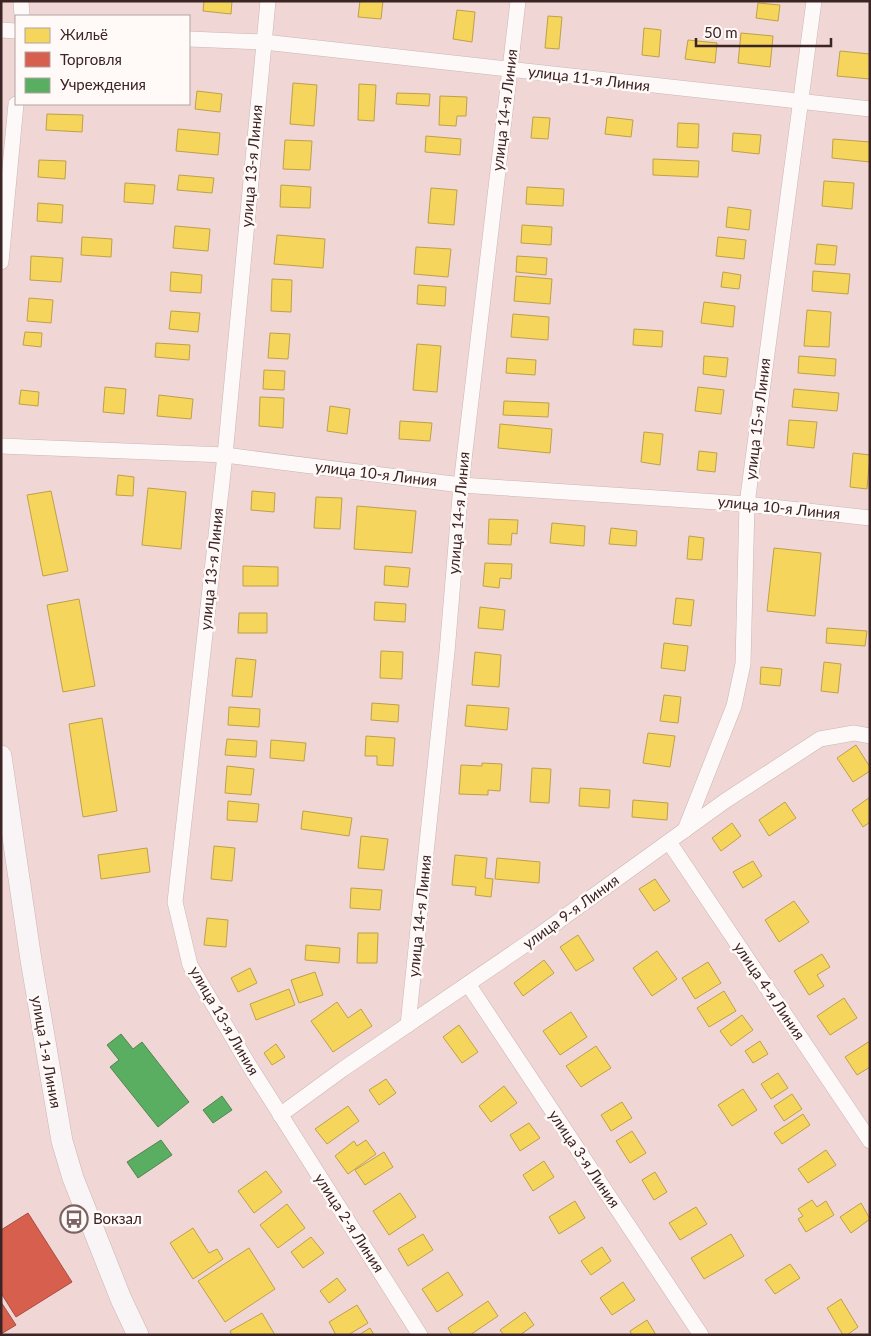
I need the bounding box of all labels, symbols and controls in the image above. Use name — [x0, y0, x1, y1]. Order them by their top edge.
legend — [15, 15, 190, 105]
scale bar — [696, 15, 831, 47]
text: 50 m — [704, 23, 738, 41]
text: Жильё — [60, 25, 108, 43]
street label: улица 14-я Линия — [488, 48, 520, 172]
text: Торговля — [60, 50, 122, 68]
street label: улица 11-я Линия — [527, 62, 651, 94]
text: Учреждения — [60, 75, 146, 93]
street label: улица 13-я Линия — [237, 104, 265, 228]
street label: улица 15-я Линия — [741, 357, 773, 481]
street label: улица 14-я Линия — [444, 451, 472, 575]
street label: улица 10-я Линия — [314, 457, 438, 489]
street label: улица 10-я Линия — [717, 492, 841, 522]
street label: улица 13-я Линия — [196, 507, 226, 631]
street label: улица 14-я Линия — [404, 854, 434, 978]
street label: улица 9-я Линия — [519, 870, 622, 952]
street label: улица 4-я Линия — [730, 938, 809, 1043]
street label: улица 13-я Линия — [186, 963, 263, 1078]
street label: улица 1-я Линия — [28, 994, 66, 1110]
street label: улица 3-я Линия — [545, 1106, 624, 1211]
street label: улица 2-я Линия — [311, 1170, 388, 1275]
bus stop icon: Вокзал — [59, 1204, 89, 1234]
place label: Вокзал — [93, 1209, 142, 1227]

